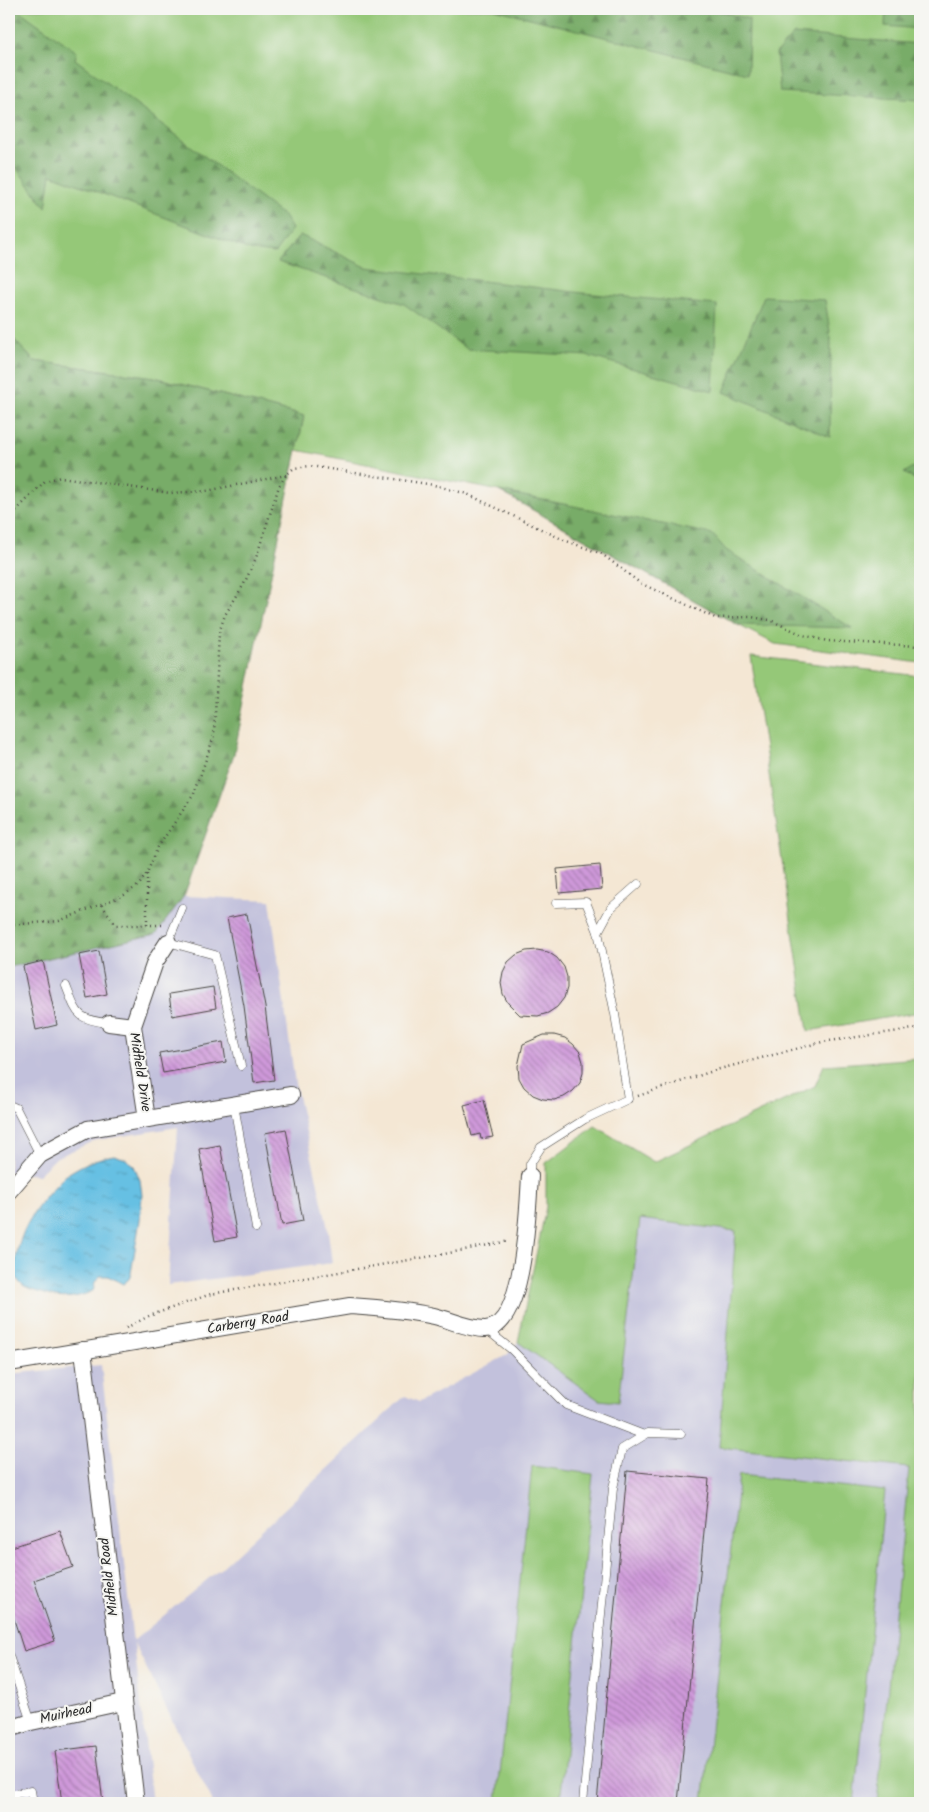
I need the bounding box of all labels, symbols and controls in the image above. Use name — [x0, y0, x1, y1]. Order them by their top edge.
street label: Midfield Drive — [123, 1031, 157, 1114]
street label: Carberry Road — [205, 1306, 292, 1340]
street label: Midfield Road — [93, 1535, 125, 1618]
street label: Muirhead — [38, 1698, 95, 1730]

